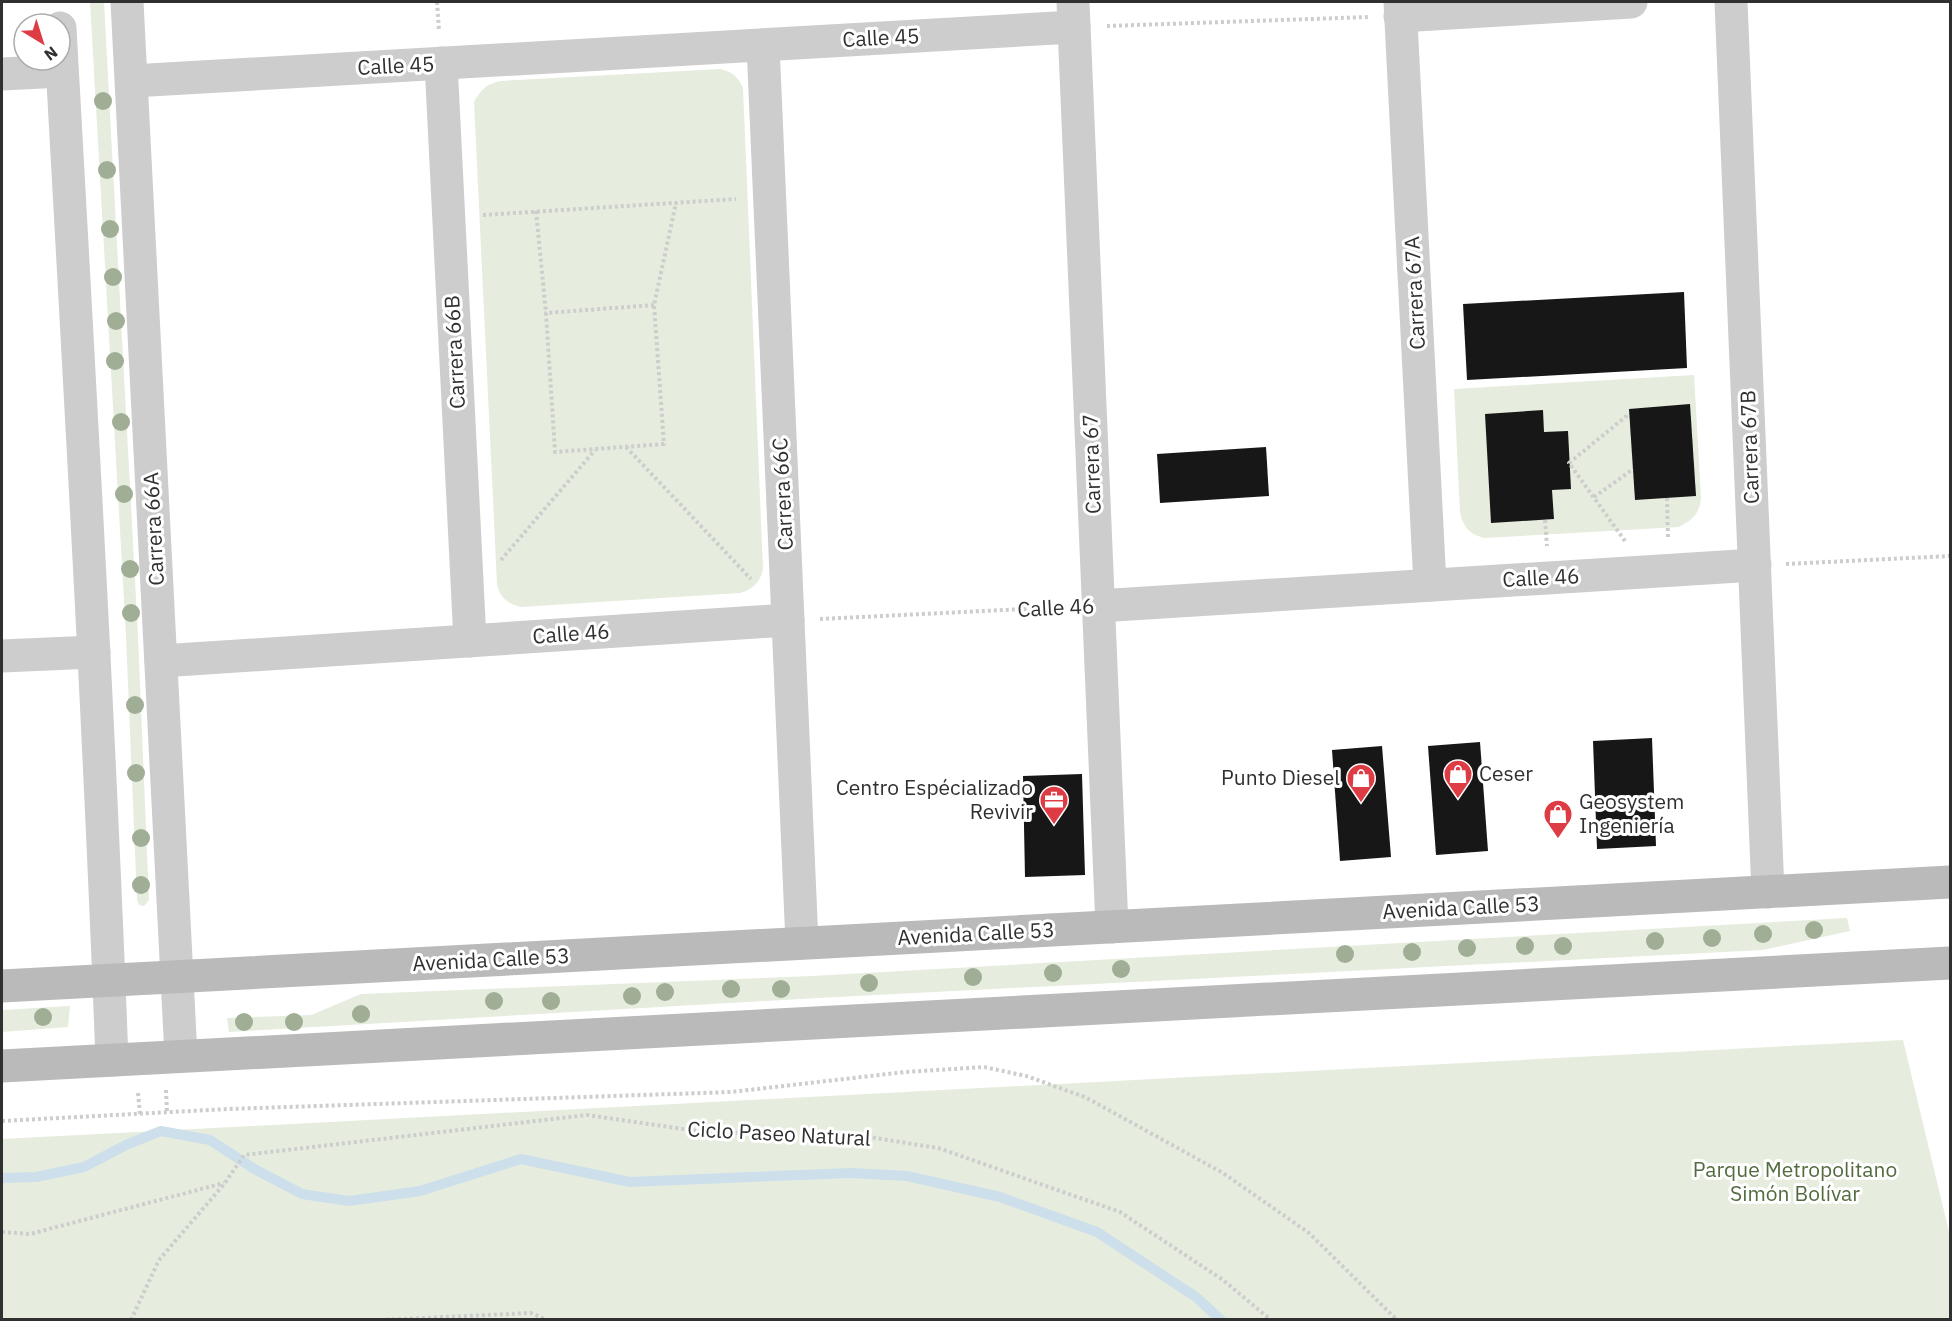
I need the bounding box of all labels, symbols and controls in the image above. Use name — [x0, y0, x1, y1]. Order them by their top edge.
north arrow — [12, 12, 72, 72]
street label: Calle 45 — [842, 21, 920, 53]
text: N — [41, 42, 62, 65]
street label: Calle 45 — [357, 49, 435, 81]
street label: Carrera 67A — [1397, 236, 1431, 350]
street label: Carrera 66B — [437, 294, 471, 410]
street label: Carrera 67B — [1733, 390, 1765, 504]
street label: Carrera 67 — [1075, 414, 1107, 515]
street label: Carrera 66C — [765, 437, 799, 551]
street label: Carrera 66A — [136, 472, 170, 586]
street label: Calle 46 — [1502, 561, 1580, 593]
street label: Calle 46 — [1017, 591, 1095, 623]
street label: Calle 46 — [531, 616, 610, 650]
shop icon: Ceser — [1442, 758, 1474, 800]
place label: Ceser — [1479, 759, 1533, 787]
shop icon: Punto Diesel — [1345, 762, 1377, 804]
place label: Punto Diesel — [1221, 763, 1340, 791]
place label: Centro Espécializado Revivir — [836, 773, 1033, 825]
office icon: Centro Espécializado Revivir — [1038, 784, 1070, 826]
place label: Geosystem Ingeniería — [1579, 787, 1684, 839]
shop icon: Geosystem Ingeniería — [1542, 798, 1574, 840]
street label: Avenida Calle 53 — [1382, 889, 1540, 925]
street label: Avenida Calle 53 — [897, 915, 1055, 951]
street label: Avenida Calle 53 — [412, 941, 570, 977]
street label: Ciclo Paseo Natural — [687, 1114, 872, 1152]
park label: Parque Metropolitano Simón Bolívar — [1693, 1155, 1897, 1207]

